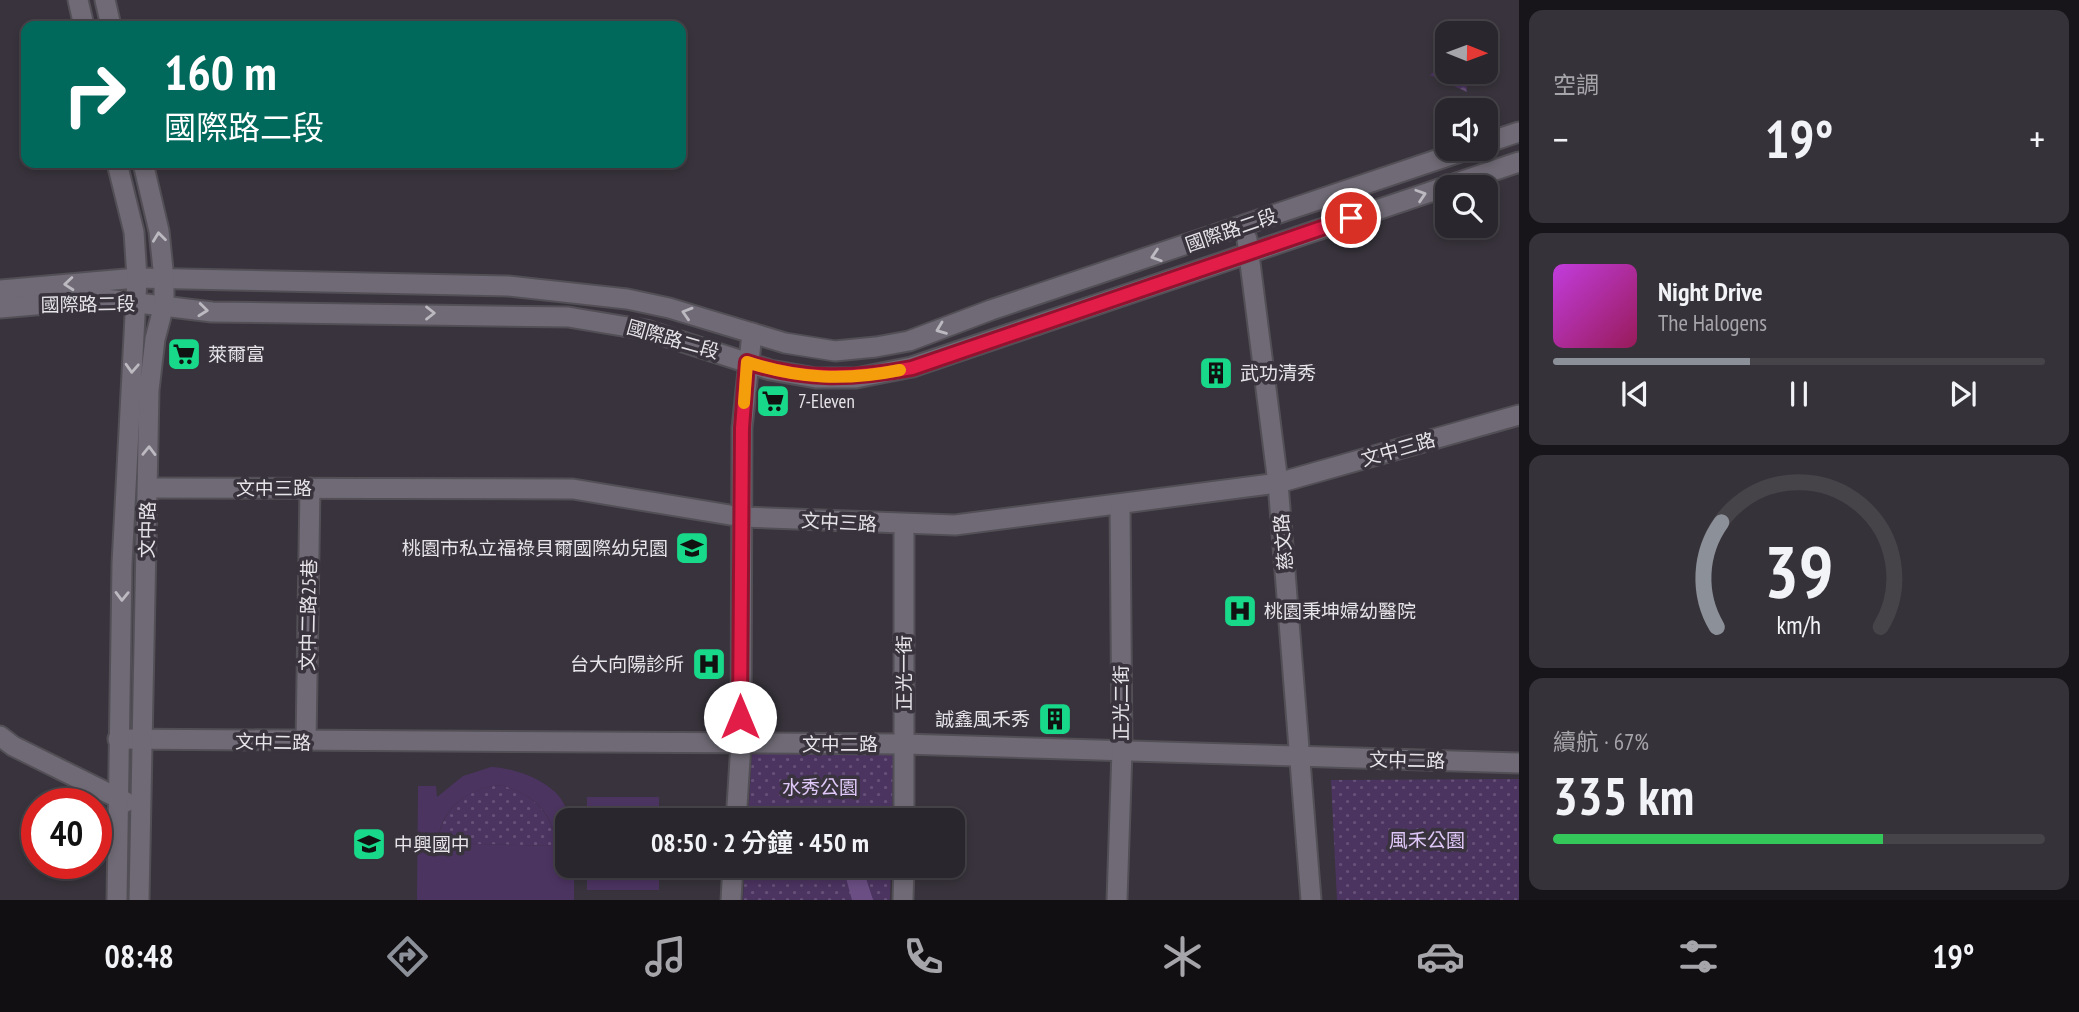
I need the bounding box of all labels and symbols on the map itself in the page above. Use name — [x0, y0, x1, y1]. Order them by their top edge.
north arrow — [1435, 21, 1498, 84]
pin — [1321, 188, 1381, 248]
one-way arrow — [1414, 189, 1426, 203]
street label: 國際路二段 — [1182, 203, 1280, 257]
one-way arrow — [152, 232, 167, 243]
one-way arrow — [1150, 248, 1163, 262]
one-way arrow — [63, 276, 75, 291]
street label: 國際路二段 — [40, 291, 136, 317]
one-way arrow — [197, 303, 208, 318]
one-way arrow — [425, 305, 436, 321]
one-way arrow — [681, 307, 693, 322]
street label: 國際路二段 — [624, 314, 722, 364]
one-way arrow — [935, 321, 947, 335]
supermarket icon: 萊爾富 — [165, 335, 203, 373]
place label: 萊爾富 — [208, 342, 265, 366]
building icon: 武功清秀 — [1197, 354, 1235, 392]
place label: 武功清秀 — [1240, 361, 1316, 385]
one-way arrow — [125, 363, 140, 374]
supermarket icon: 7-Eleven — [754, 382, 792, 420]
place label: 7-Eleven — [798, 389, 855, 413]
street label: 文中三路 — [1358, 427, 1438, 471]
one-way arrow — [141, 445, 157, 456]
street label: 文中三路 — [236, 476, 312, 500]
street label: 文中路 — [135, 501, 159, 559]
street label: 文中三路 — [800, 508, 878, 536]
street label: 慈文路 — [1269, 513, 1297, 571]
school or university icon: 桃園市私立福祿貝爾國際幼兒園 — [673, 529, 711, 567]
place label: 桃園市私立福祿貝爾國際幼兒園 — [402, 536, 668, 560]
street label: 文中二路25巷 — [295, 559, 321, 671]
one-way arrow — [114, 591, 130, 601]
hospital icon: 桃園秉坤婦幼醫院 — [1221, 592, 1259, 630]
place label: 桃園秉坤婦幼醫院 — [1264, 599, 1416, 623]
street label: 正光一街 — [892, 635, 916, 711]
hospital icon: 台大向陽診所 — [690, 645, 728, 683]
place label: 台大向陽診所 — [570, 652, 684, 676]
street label: 正光二街 — [1109, 665, 1133, 741]
position arrow — [703, 680, 777, 754]
building icon: 誠鑫風禾秀 — [1036, 700, 1074, 738]
place label: 誠鑫風禾秀 — [935, 707, 1030, 731]
street label: 文中二路 — [235, 729, 311, 755]
street label: 文中二路 — [802, 732, 878, 756]
street label: 文中二路 — [1369, 747, 1445, 773]
park label: 水秀公園 — [782, 775, 858, 799]
speed limit sign: 40 — [21, 788, 112, 879]
school or university icon: 中興國中 — [350, 825, 388, 863]
park label: 風禾公園 — [1389, 828, 1465, 852]
place label: 中興國中 — [394, 832, 470, 856]

